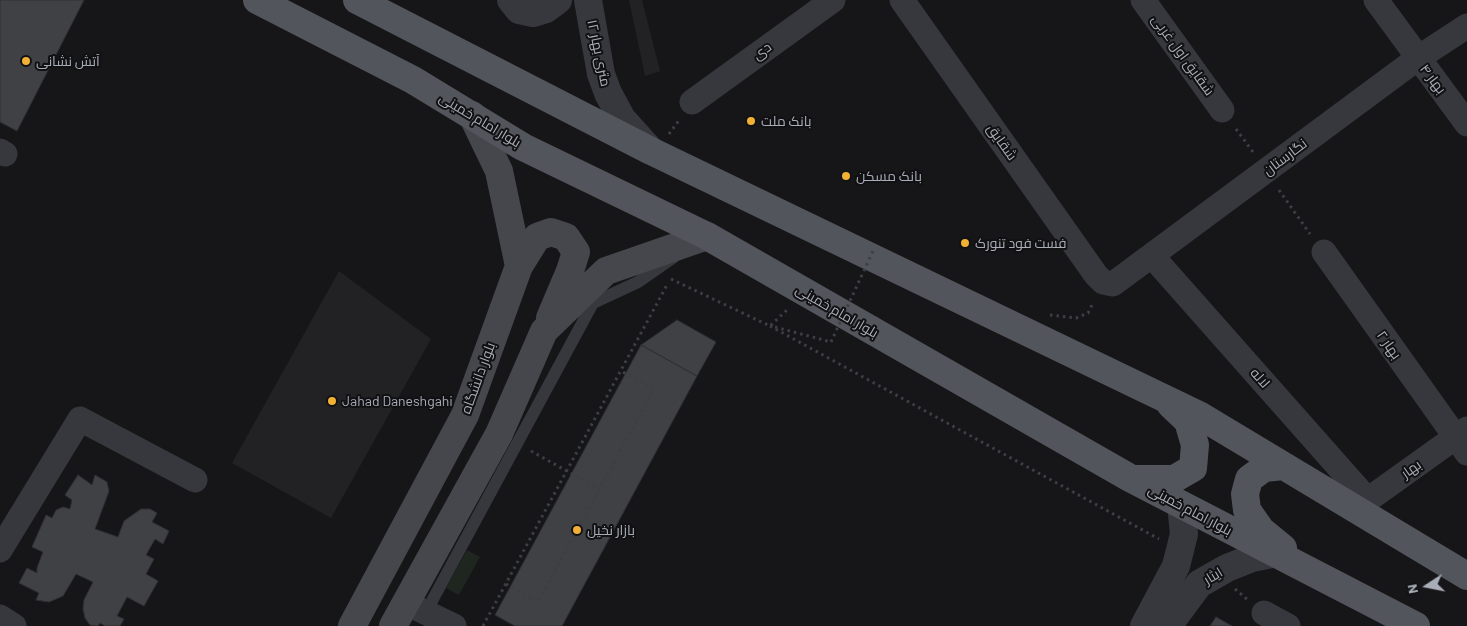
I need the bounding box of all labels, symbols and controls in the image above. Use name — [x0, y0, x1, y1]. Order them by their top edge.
street label: شقایق اول غربی — [1148, 11, 1218, 99]
street label: ۱۲ متری بهار — [584, 18, 614, 88]
street label: دی — [749, 39, 775, 63]
place label: آتش نشانی — [36, 53, 100, 69]
marker: آتش نشانی — [20, 55, 32, 67]
street label: بهار ۴ — [1416, 61, 1450, 97]
street label: بلوار امام خمینی — [436, 89, 524, 151]
place label: بانک ملت — [761, 113, 812, 129]
marker: بانک ملت — [745, 115, 757, 127]
street label: شقایق — [983, 120, 1021, 164]
street label: نگارستان — [1260, 135, 1310, 179]
place label: بانک مسکن — [856, 168, 922, 184]
marker: بانک مسکن — [840, 170, 852, 182]
place label: فست فود تنورک — [975, 235, 1067, 251]
marker: فست فود تنورک — [959, 237, 971, 249]
street label: بلوار امام خمینی — [793, 281, 881, 341]
street label: بهار ۲ — [1373, 327, 1405, 363]
street label: بلوار دانشگاه — [457, 340, 499, 416]
street label: لاله — [1247, 365, 1273, 391]
place label: Jahad Daneshgahi — [342, 393, 453, 409]
marker: Jahad Daneshgahi — [326, 395, 338, 407]
street label: بهار — [1398, 456, 1424, 482]
street label: بلوار امام خمینی — [1145, 481, 1235, 539]
place label: بازار نخیل — [587, 522, 635, 538]
marker: بازار نخیل — [571, 524, 583, 536]
north arrow — [1402, 561, 1452, 611]
street label: ایثار — [1200, 564, 1226, 588]
text: N — [1403, 583, 1421, 595]

